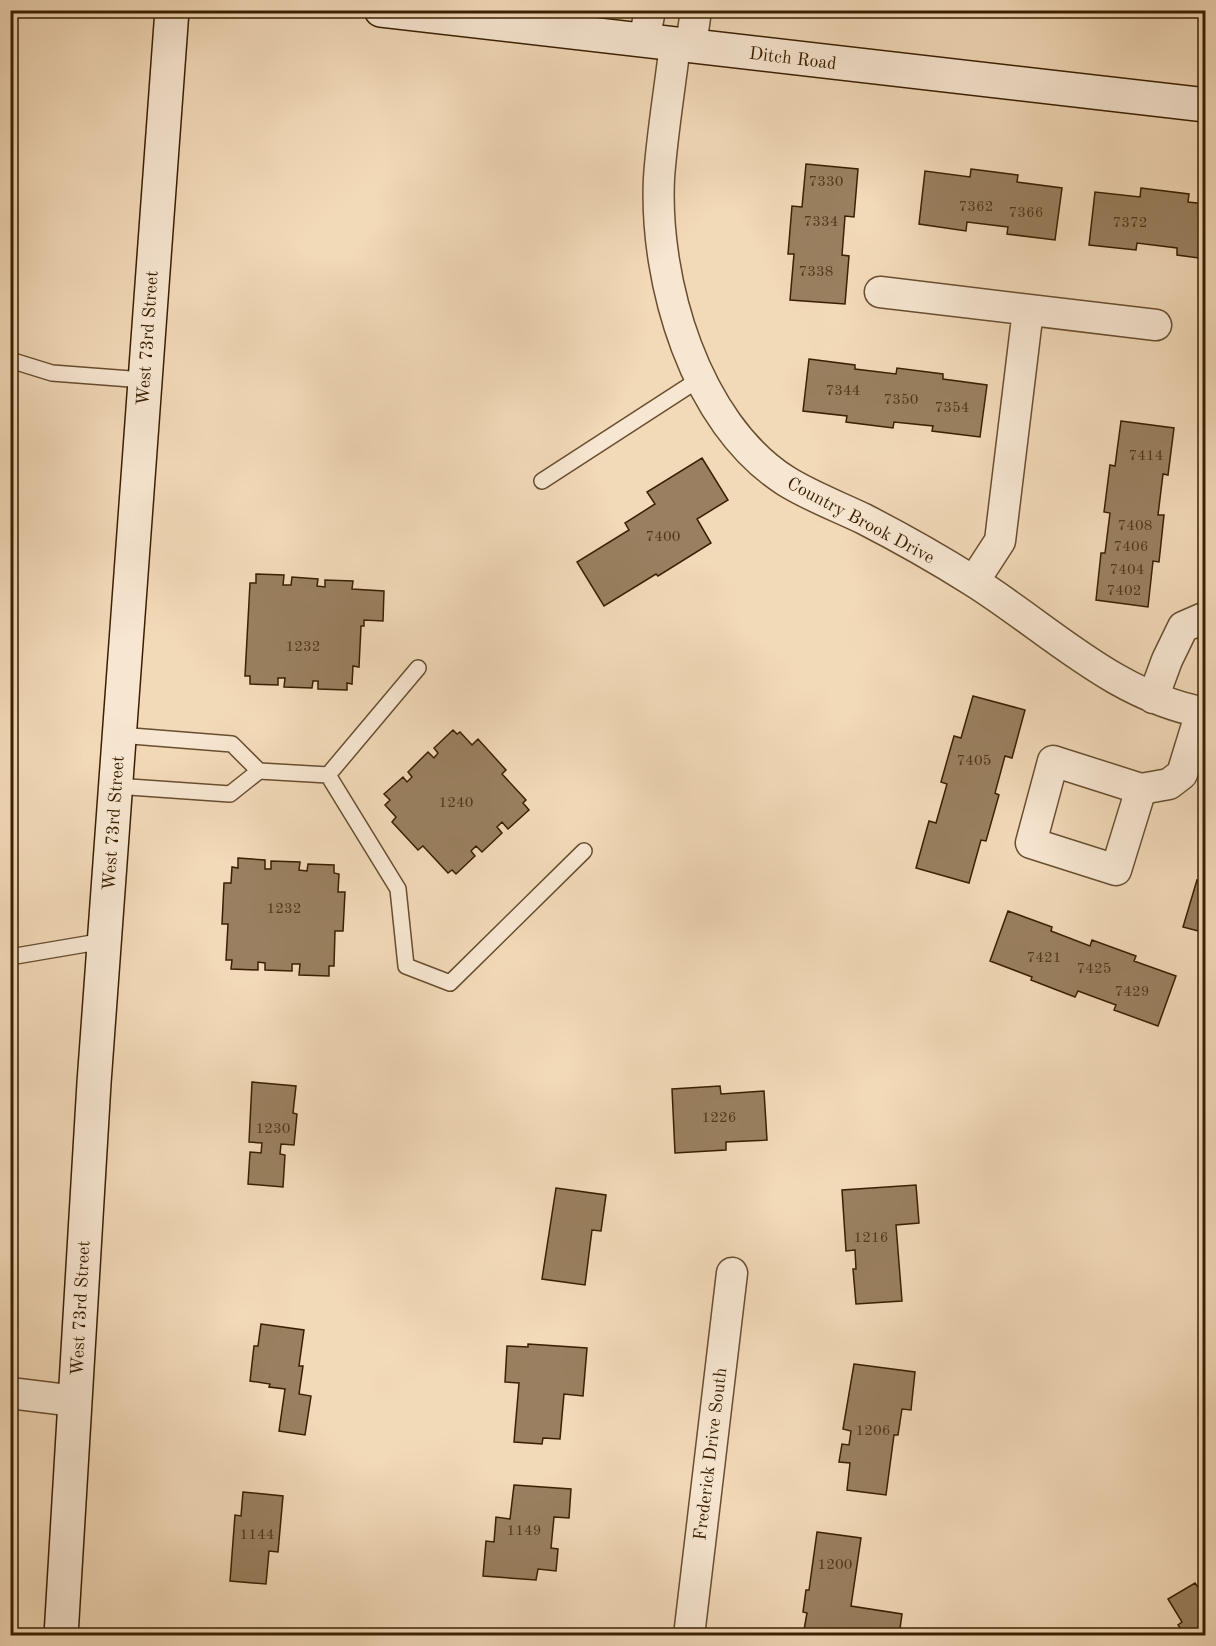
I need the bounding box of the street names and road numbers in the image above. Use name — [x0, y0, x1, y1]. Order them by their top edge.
street label: Ditch Road — [748, 45, 838, 73]
street label: West 73rd Street — [134, 270, 162, 406]
street label: Country Brook Drive — [784, 474, 937, 567]
street label: West 73rd Street — [100, 755, 128, 891]
street label: West 73rd Street — [68, 1240, 94, 1376]
street label: Frederick Drive South — [691, 1366, 731, 1542]

